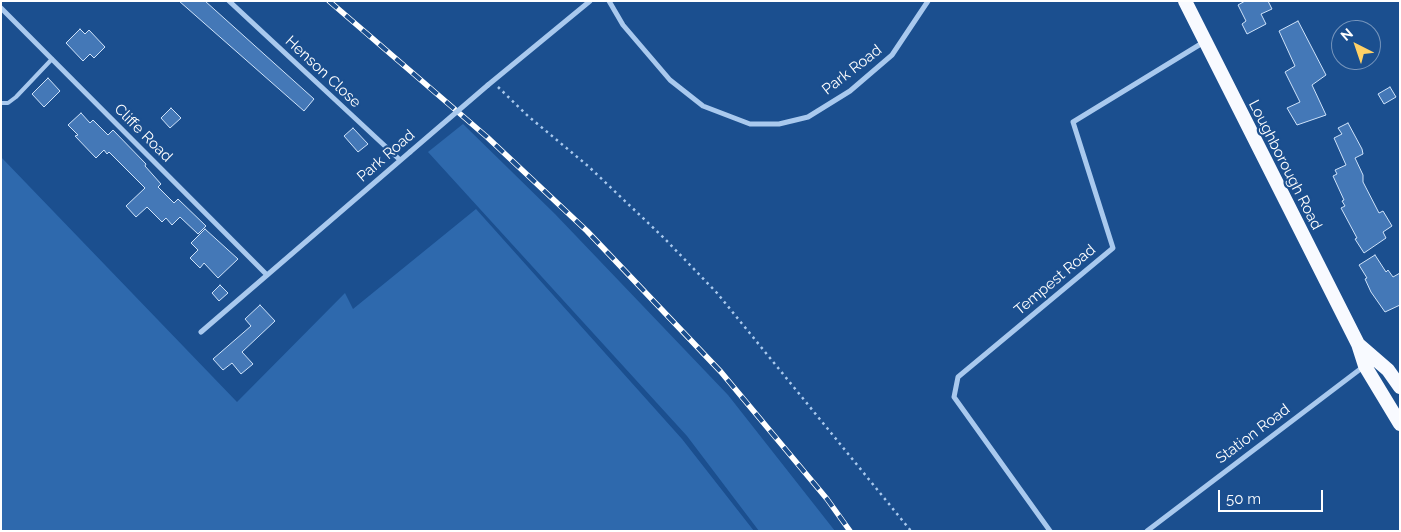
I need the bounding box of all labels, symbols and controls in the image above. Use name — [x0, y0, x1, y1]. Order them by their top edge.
north arrow — [1331, 20, 1381, 70]
text: N — [1338, 25, 1356, 44]
street label: Henson Close — [282, 32, 364, 112]
street label: Park Road — [819, 41, 885, 99]
street label: Loughborough Road — [1244, 97, 1326, 233]
street label: Cliffe Road — [110, 100, 176, 166]
street label: Park Road — [354, 126, 418, 186]
street label: Tempest Road — [1011, 241, 1099, 319]
street label: Station Road — [1212, 400, 1294, 468]
scale bar — [1221, 480, 1326, 512]
text: 50 m — [1226, 490, 1261, 508]

